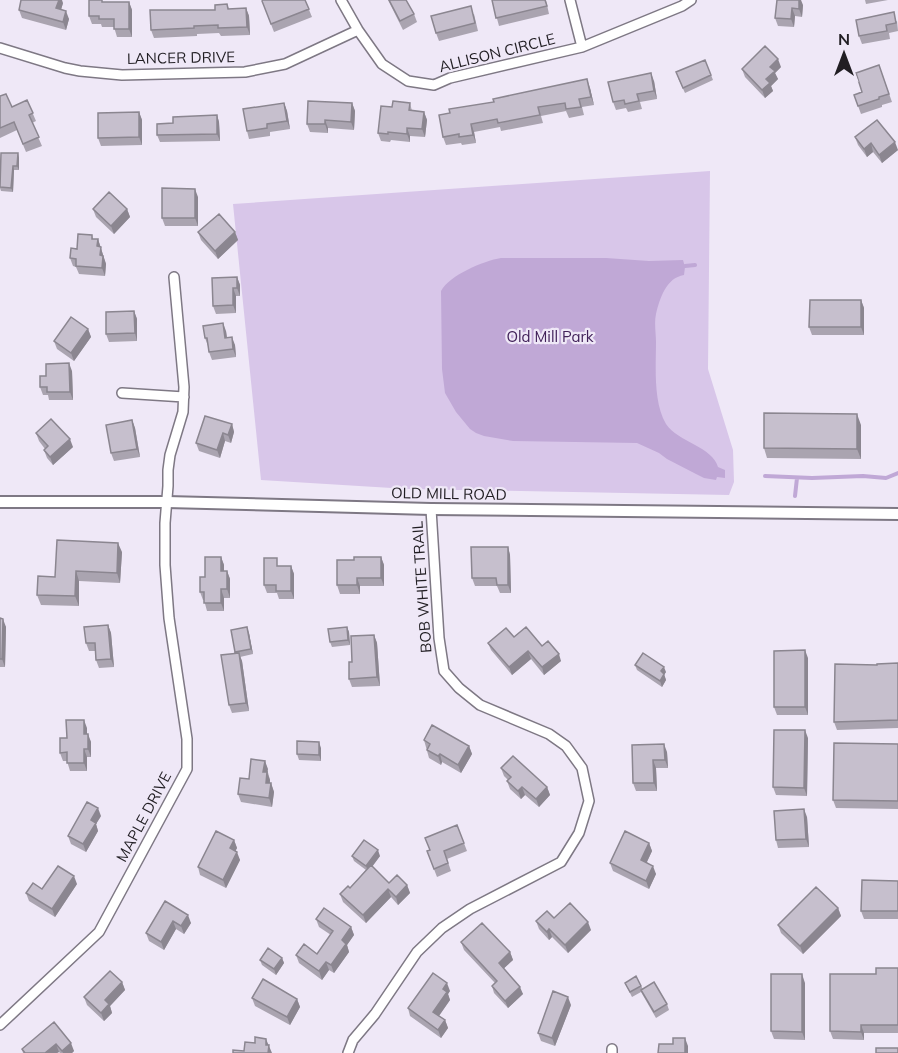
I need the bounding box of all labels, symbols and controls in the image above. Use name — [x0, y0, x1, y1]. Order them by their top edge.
north arrow — [814, 24, 874, 84]
street label: ALLISON CIRCLE — [437, 29, 557, 76]
text: N — [838, 29, 850, 49]
street label: LANCER DRIVE — [127, 47, 235, 68]
park label: Old Mill Park — [506, 327, 594, 346]
street label: OLD MILL ROAD — [391, 483, 507, 504]
street label: BOB WHITE TRAIL — [407, 520, 436, 654]
street label: MAPLE DRIVE — [112, 768, 175, 865]

